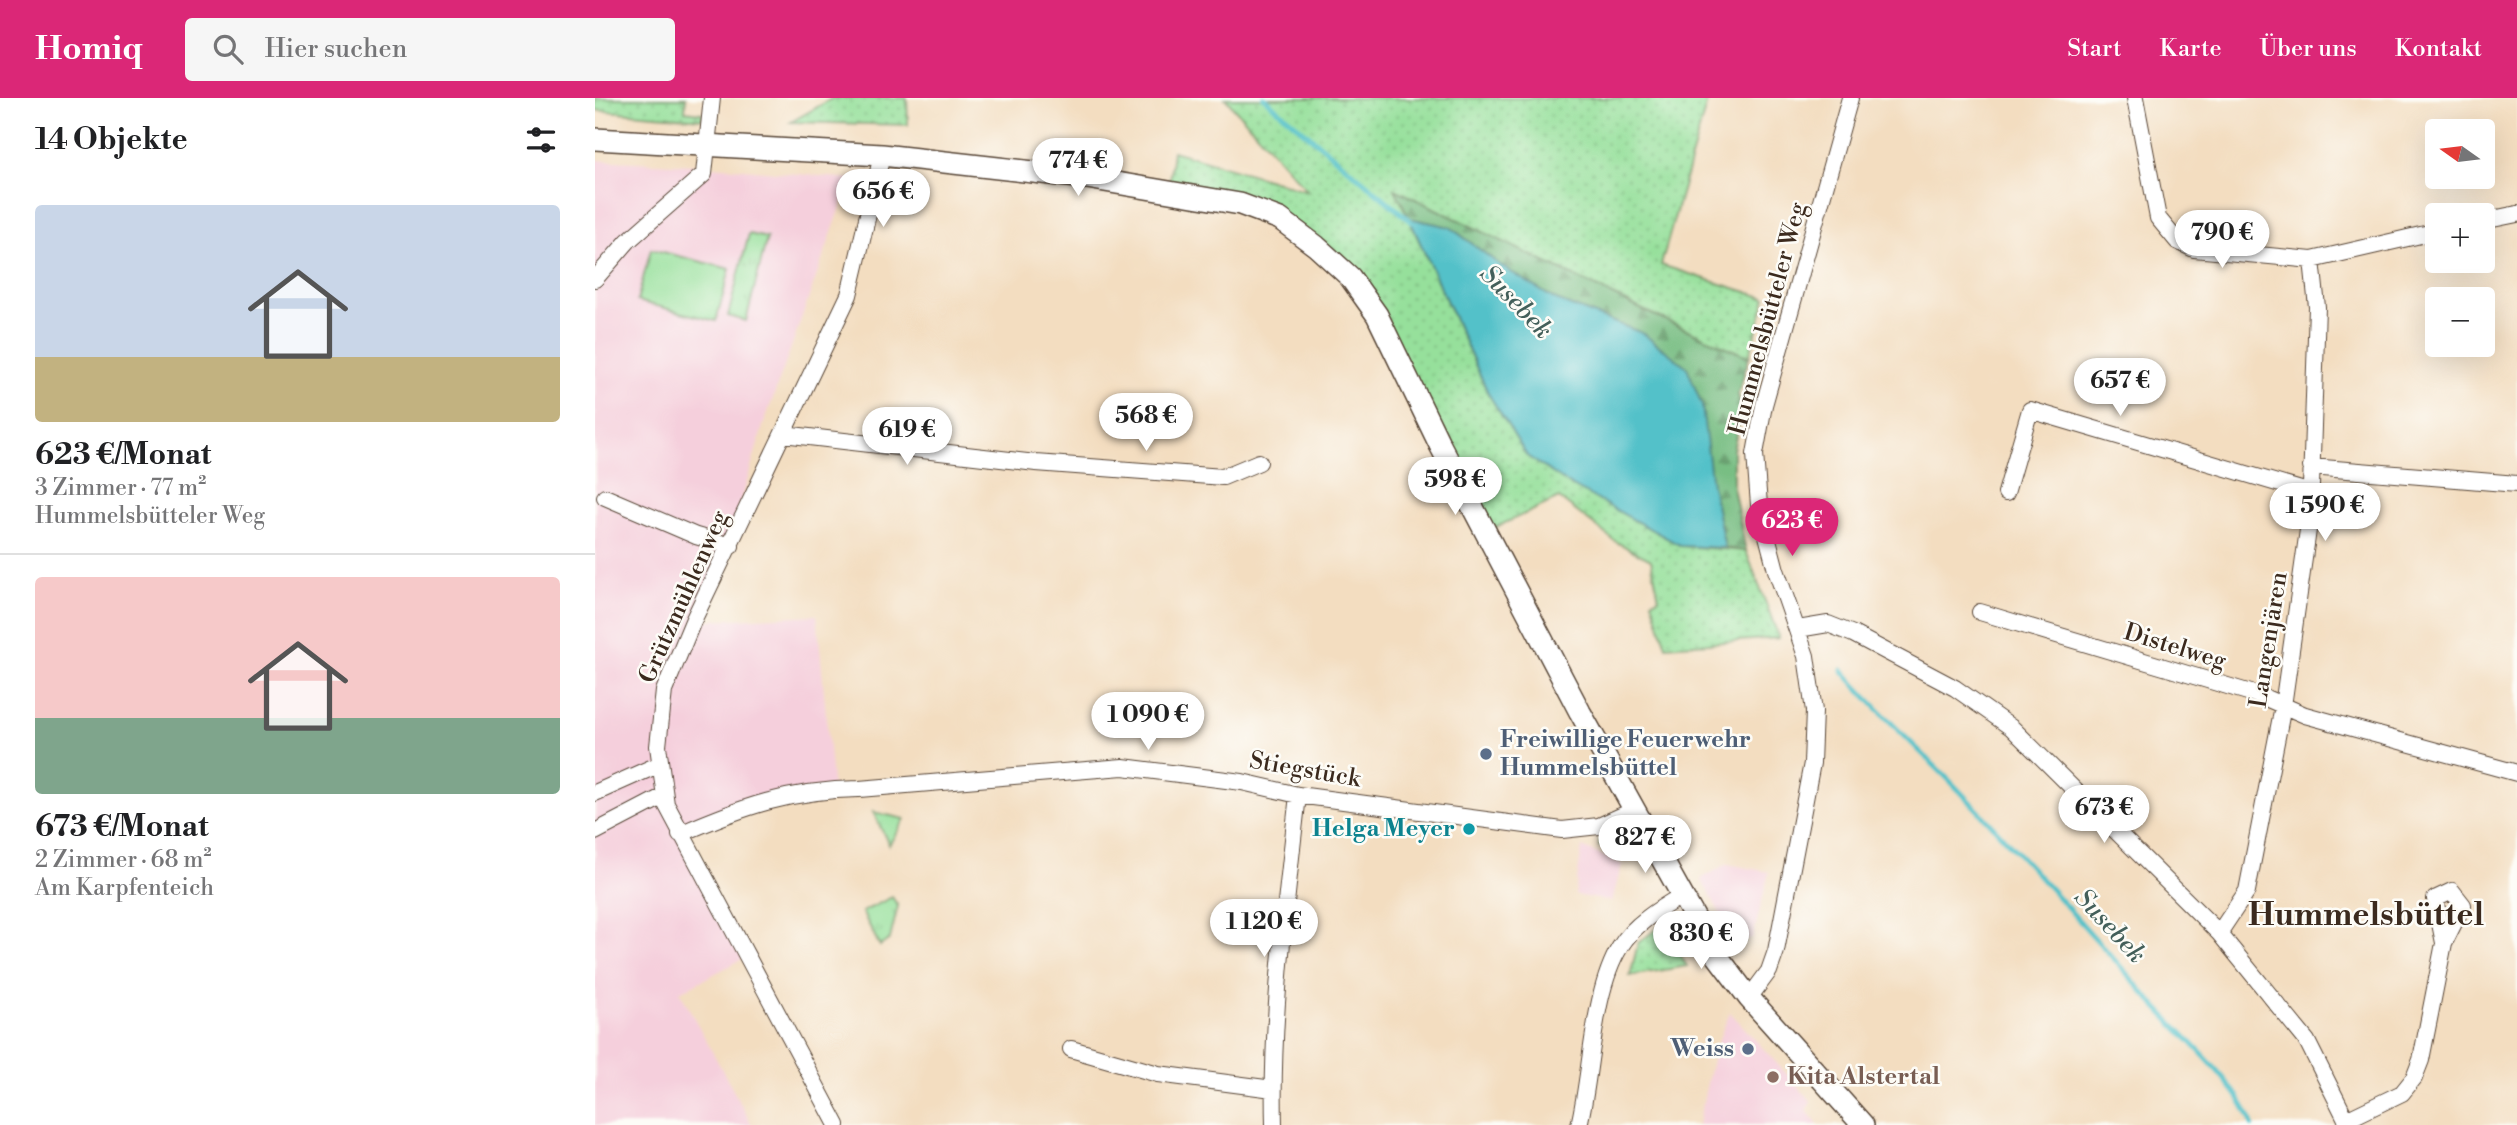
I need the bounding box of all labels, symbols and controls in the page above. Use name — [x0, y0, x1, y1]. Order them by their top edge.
search box — [185, 18, 675, 81]
text: Homiq — [35, 29, 143, 70]
icon: search — [209, 30, 247, 68]
text: Hier suchen — [265, 33, 407, 65]
text: Start — [2067, 34, 2121, 64]
text: Karte — [2159, 34, 2222, 64]
text: Über uns — [2260, 34, 2357, 64]
text: Kontakt — [2395, 34, 2482, 64]
north arrow — [2425, 119, 2495, 189]
map controls — [2425, 119, 2495, 357]
text: 14 Objekte — [35, 121, 188, 159]
icon: filters — [522, 121, 560, 159]
pin: 774 € — [1029, 139, 1127, 198]
text: 774 € — [1048, 147, 1108, 175]
pin: 656 € — [834, 170, 932, 229]
text: 656 € — [852, 178, 914, 206]
street label: Hummelsbütteler Weg — [1722, 199, 1814, 439]
button: + — [2425, 203, 2495, 273]
pin: 790 € — [2173, 211, 2271, 270]
text: 790 € — [2190, 219, 2254, 247]
icon: home — [235, 251, 361, 377]
water label: Susebek — [1473, 258, 1559, 346]
button: − — [2425, 287, 2495, 357]
pin: 657 € — [2071, 358, 2169, 418]
text: 657 € — [2090, 367, 2150, 395]
pin: 568 € — [1097, 394, 1195, 453]
text: 568 € — [1115, 402, 1177, 430]
pin: 619 € — [858, 408, 956, 467]
text: 619 € — [878, 416, 936, 444]
text: 623 €/Monat — [35, 436, 212, 474]
pin: 598 € — [1406, 458, 1504, 517]
text: 598 € — [1424, 466, 1486, 494]
text: 3 Zimmer · 77 m² — [35, 474, 206, 502]
pin: 1 590 € — [2260, 484, 2390, 543]
text: 1 590 € — [2286, 492, 2364, 520]
pin: 623 € — [1743, 498, 1841, 558]
text: Hummelsbütteler Weg — [35, 502, 265, 530]
street label: Grützmühlenweg — [632, 505, 736, 688]
text: 623 € — [1761, 507, 1823, 535]
street label: Langenjären — [2243, 570, 2295, 710]
street label: Distelweg — [2120, 617, 2230, 677]
icon: home — [235, 623, 361, 749]
pin: 1 090 € — [1083, 692, 1213, 752]
text: 1 090 € — [1107, 701, 1189, 729]
place label: Freiwillige Feuerwehr Hummelsbüttel — [1500, 725, 1751, 783]
street label: Stiegstück — [1247, 745, 1364, 795]
marker: Freiwillige Feuerwehr Hummelsbüttel — [1478, 746, 1494, 762]
pin: 673 € — [2055, 786, 2153, 845]
text: 673 € — [2074, 794, 2134, 822]
text: 673 €/Monat — [35, 808, 209, 846]
place label: Helga Meyer — [1312, 814, 1455, 844]
pin: 827 € — [1596, 816, 1694, 875]
marker: Helga Meyer — [1461, 821, 1477, 837]
text: 827 € — [1614, 824, 1676, 852]
text: 2 Zimmer · 68 m² — [35, 846, 212, 874]
text: Am Karpfenteich — [35, 874, 214, 902]
water label: Susebek — [2067, 882, 2153, 970]
district label: Hummelsbüttel — [2248, 895, 2484, 935]
pin: 1 120 € — [1199, 900, 1329, 959]
text: 1 120 € — [1226, 908, 1302, 936]
pin: 830 € — [1652, 912, 1750, 971]
text: 830 € — [1669, 920, 1733, 948]
place label: Weiss — [1669, 1034, 1734, 1064]
marker: Weiss — [1740, 1041, 1756, 1057]
place label: Kita Alstertal — [1787, 1062, 1940, 1092]
marker: Kita Alstertal — [1765, 1069, 1781, 1085]

